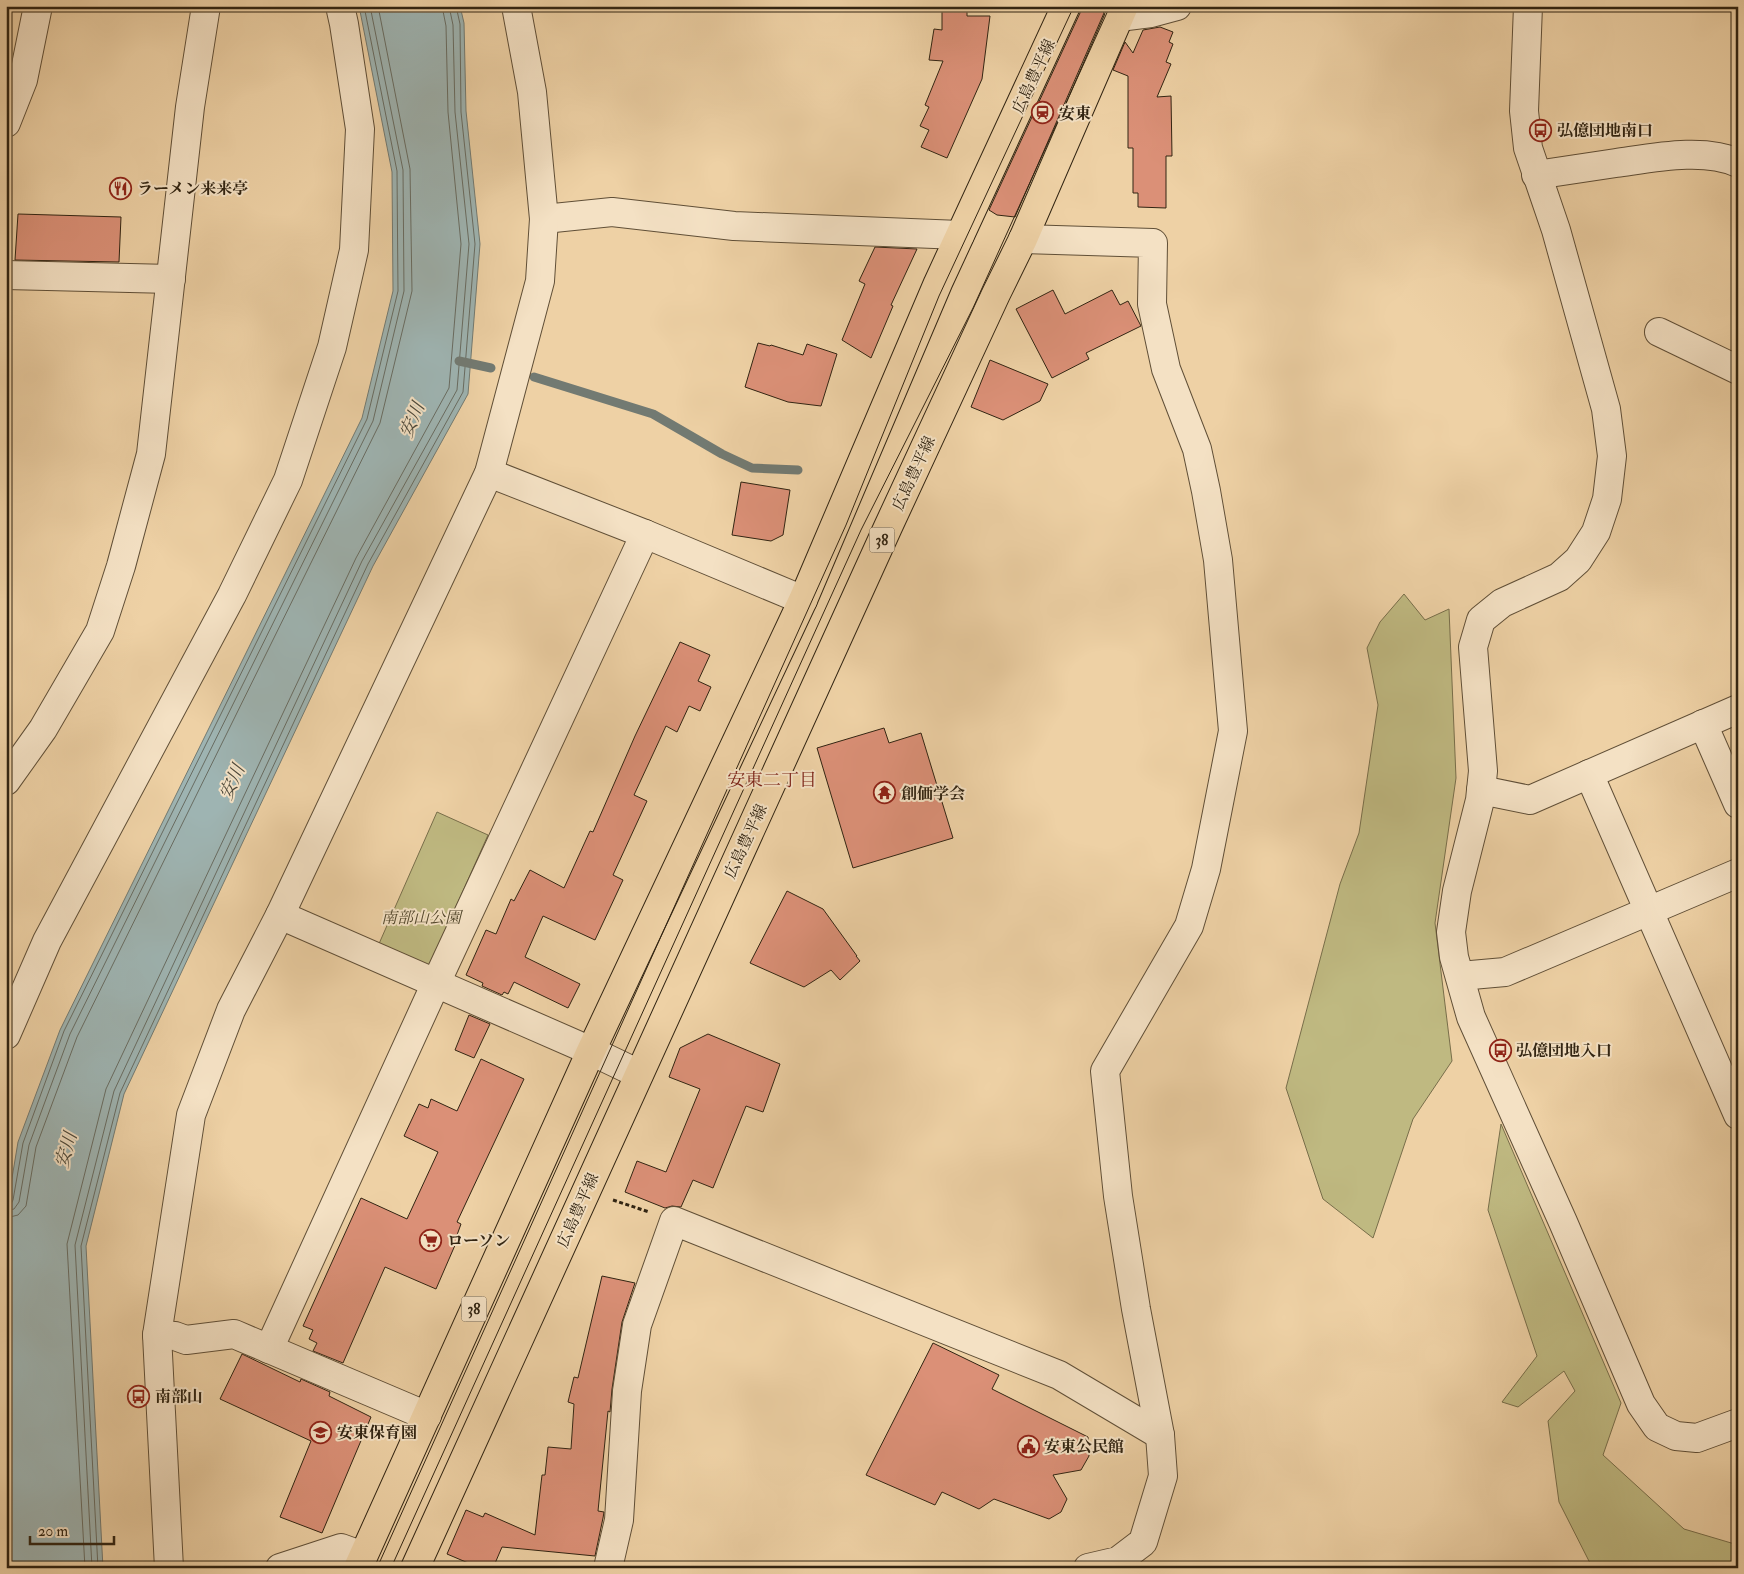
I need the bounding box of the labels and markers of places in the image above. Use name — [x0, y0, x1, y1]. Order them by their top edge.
station icon: 安東 — [1031, 101, 1055, 125]
place label: 安東 — [1059, 104, 1091, 124]
bus stop icon: 弘億団地南口 — [1529, 118, 1553, 142]
place label: 弘億団地南口 — [1557, 121, 1653, 141]
restaurant icon: ラーメン来来亭 — [109, 176, 133, 200]
place label: ラーメン来来亭 — [137, 179, 248, 199]
temple icon: 創価学会 — [873, 781, 897, 805]
place label: 創価学会 — [901, 784, 965, 804]
bus stop icon: 弘億団地入口 — [1488, 1038, 1512, 1062]
place label: 弘億団地入口 — [1516, 1041, 1612, 1061]
supermarket icon: ローソン — [419, 1228, 443, 1252]
place label: ローソン — [447, 1231, 510, 1251]
bus stop icon: 南部山 — [127, 1384, 151, 1408]
place label: 南部山 — [155, 1387, 203, 1407]
school or university icon: 安東保育園 — [309, 1420, 333, 1444]
place label: 安東保育園 — [337, 1423, 417, 1443]
public building icon: 安東公民館 — [1016, 1434, 1040, 1458]
place label: 安東公民館 — [1044, 1437, 1124, 1457]

